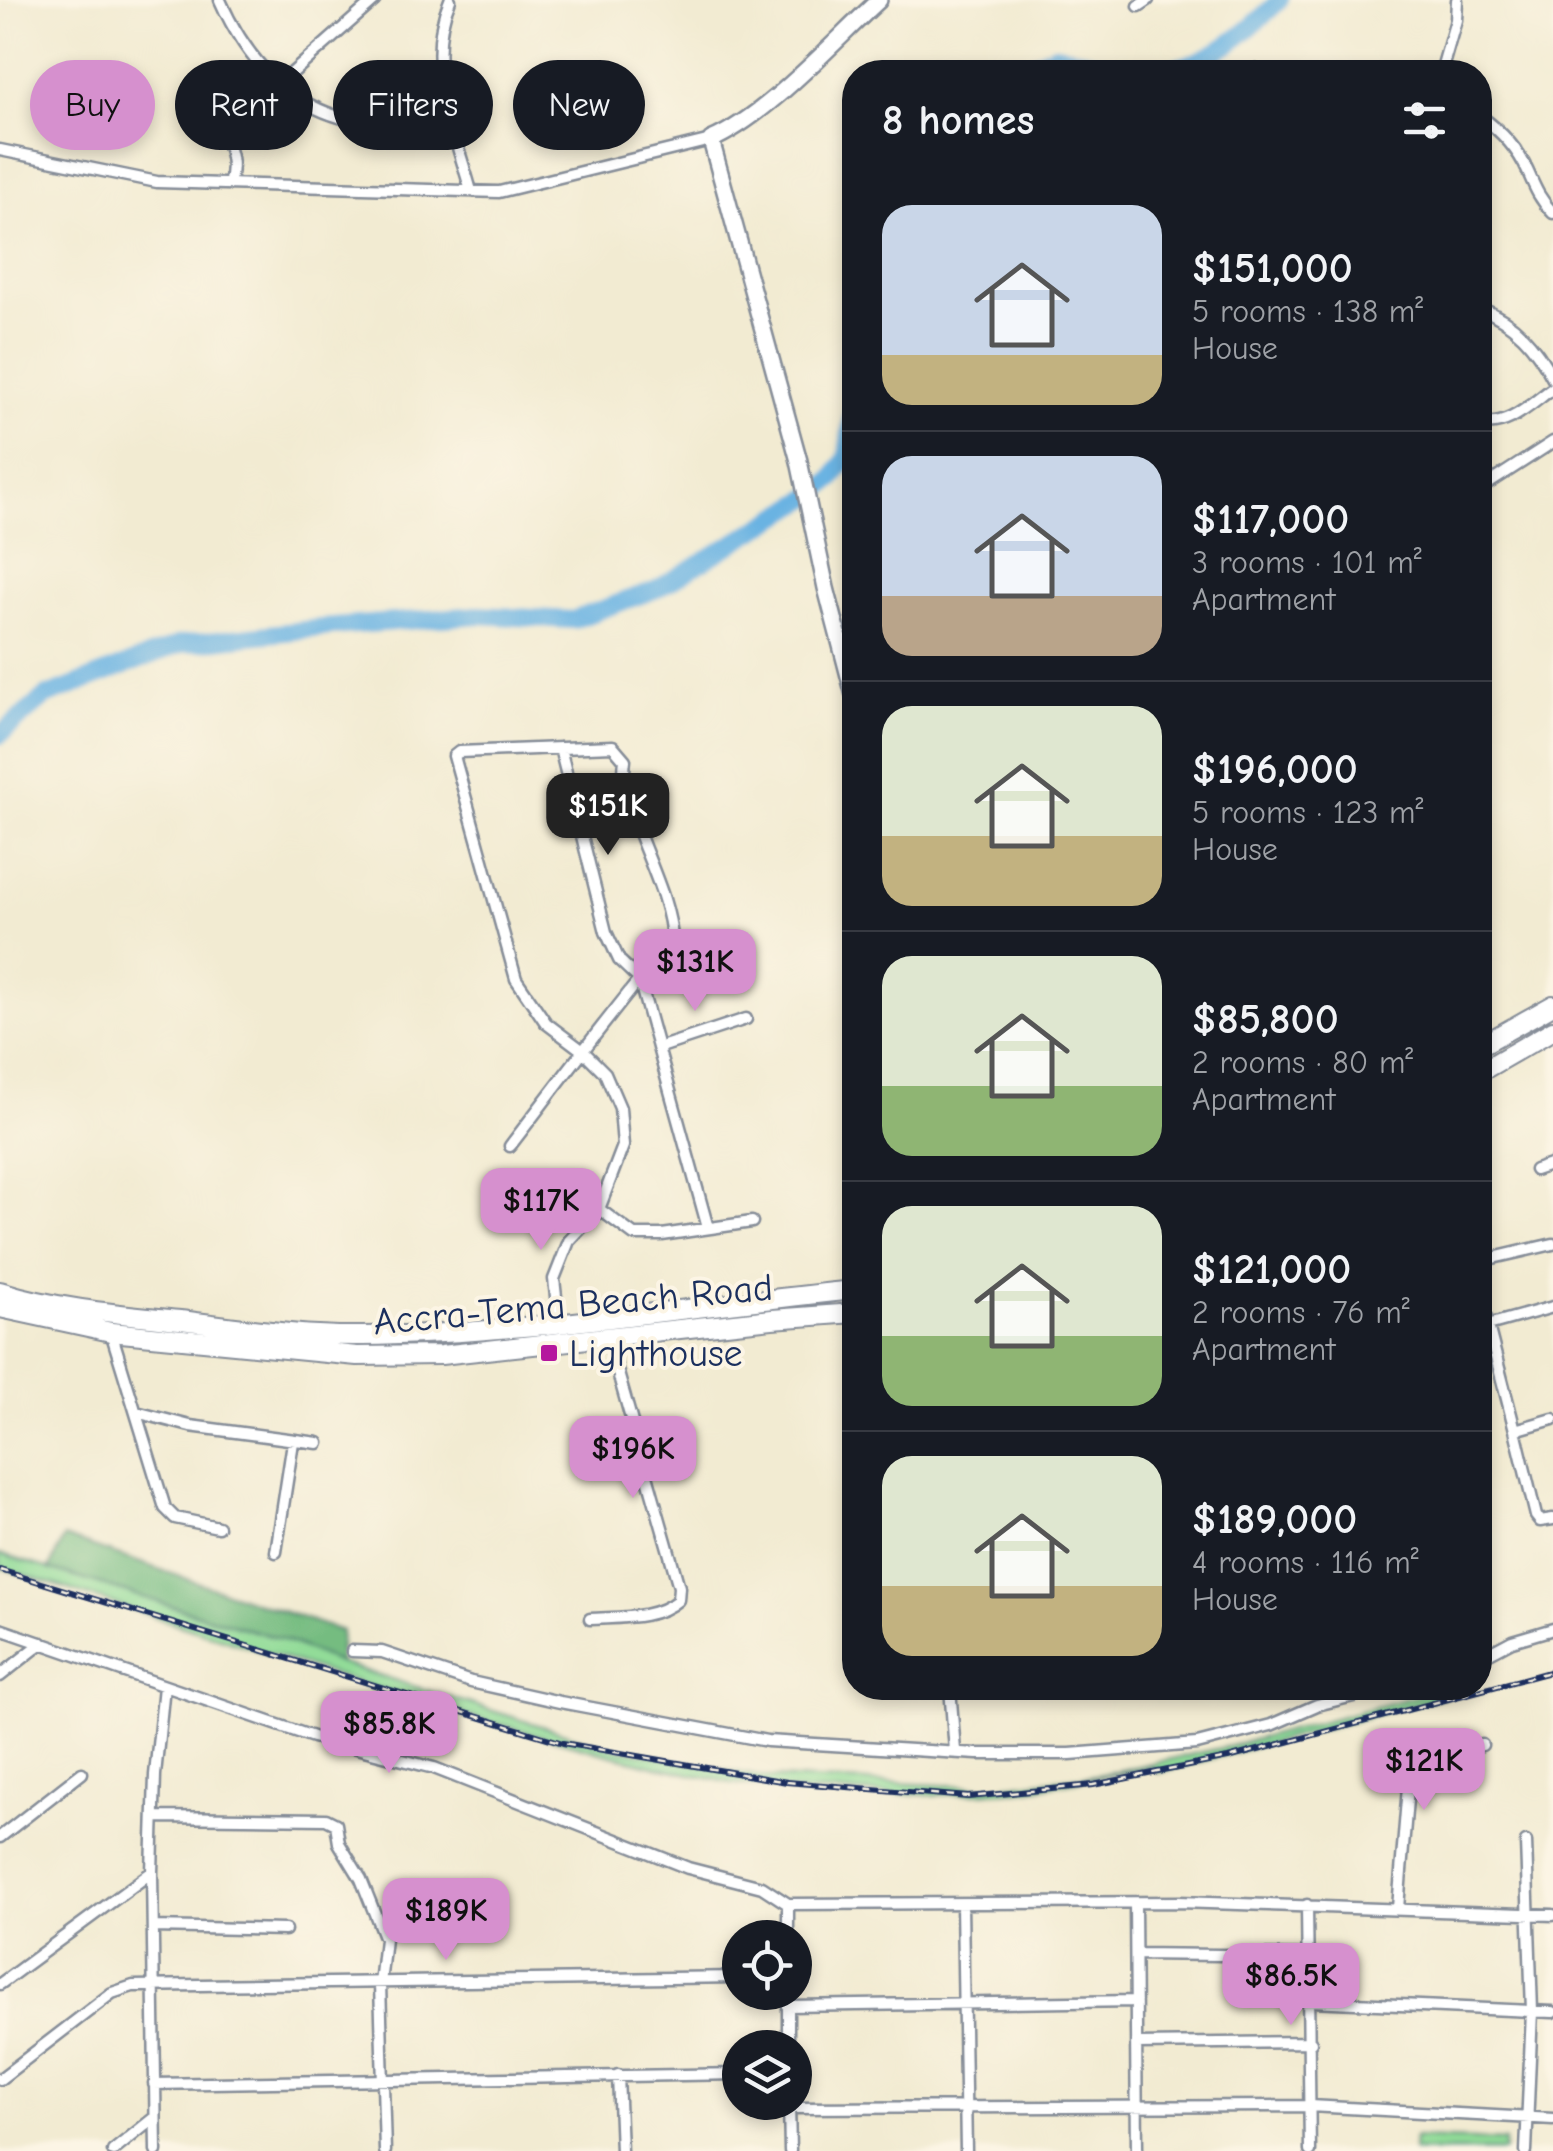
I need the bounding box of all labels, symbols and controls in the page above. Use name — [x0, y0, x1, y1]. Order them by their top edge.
chip: Buy — [30, 60, 155, 150]
chip: Rent — [175, 60, 313, 150]
chip: Filters — [333, 60, 493, 150]
chip: New — [513, 60, 645, 150]
icon: filters — [1397, 93, 1452, 148]
text: 8 homes — [882, 96, 1034, 145]
text: $151,000 — [1192, 244, 1353, 293]
icon: home — [962, 245, 1082, 365]
text: 5 rooms · 138 m² — [1192, 293, 1423, 330]
text: House — [1192, 330, 1278, 367]
text: $117,000 — [1192, 495, 1349, 544]
icon: home — [962, 496, 1082, 616]
text: 3 rooms · 101 m² — [1192, 544, 1422, 581]
text: Apartment — [1192, 581, 1335, 618]
text: $196,000 — [1192, 745, 1358, 794]
icon: home — [962, 746, 1082, 866]
pin: $151K — [538, 773, 678, 858]
text: $151K — [568, 787, 648, 824]
text: 5 rooms · 123 m² — [1192, 794, 1424, 831]
text: House — [1192, 831, 1278, 868]
pin: $131K — [625, 929, 765, 1014]
text: $131K — [656, 943, 734, 980]
text: $85,800 — [1192, 995, 1339, 1044]
icon: home — [962, 996, 1082, 1116]
text: 2 rooms · 80 m² — [1192, 1044, 1413, 1081]
text: Apartment — [1192, 1081, 1335, 1118]
pin: $117K — [471, 1168, 611, 1253]
text: $117K — [503, 1182, 579, 1219]
text: $121,000 — [1192, 1245, 1351, 1294]
icon: home — [962, 1246, 1082, 1366]
street label: Accra-Tema Beach Road — [371, 1266, 775, 1344]
text: 2 rooms · 76 m² — [1192, 1294, 1410, 1331]
text: Apartment — [1192, 1331, 1335, 1368]
place label: Lighthouse — [569, 1332, 743, 1376]
marker: Lighthouse — [538, 1342, 560, 1364]
pin: $196K — [563, 1416, 703, 1501]
text: $196K — [591, 1430, 675, 1467]
text: $189,000 — [1192, 1495, 1357, 1544]
icon: home — [962, 1496, 1082, 1616]
text: 4 rooms · 116 m² — [1192, 1544, 1419, 1581]
text: House — [1192, 1581, 1278, 1618]
pin: $85.8K — [308, 1691, 470, 1776]
text: $85.8K — [343, 1705, 435, 1742]
pin: $121K — [1354, 1728, 1494, 1813]
text: $121K — [1385, 1742, 1463, 1779]
pin: $189K — [376, 1878, 516, 1963]
text: $189K — [405, 1892, 487, 1929]
map controls — [722, 1920, 812, 2120]
button: locate — [722, 1920, 812, 2010]
pin: $86.5K — [1210, 1943, 1372, 2028]
text: $86.5K — [1244, 1957, 1338, 1994]
button: layers — [722, 2030, 812, 2120]

